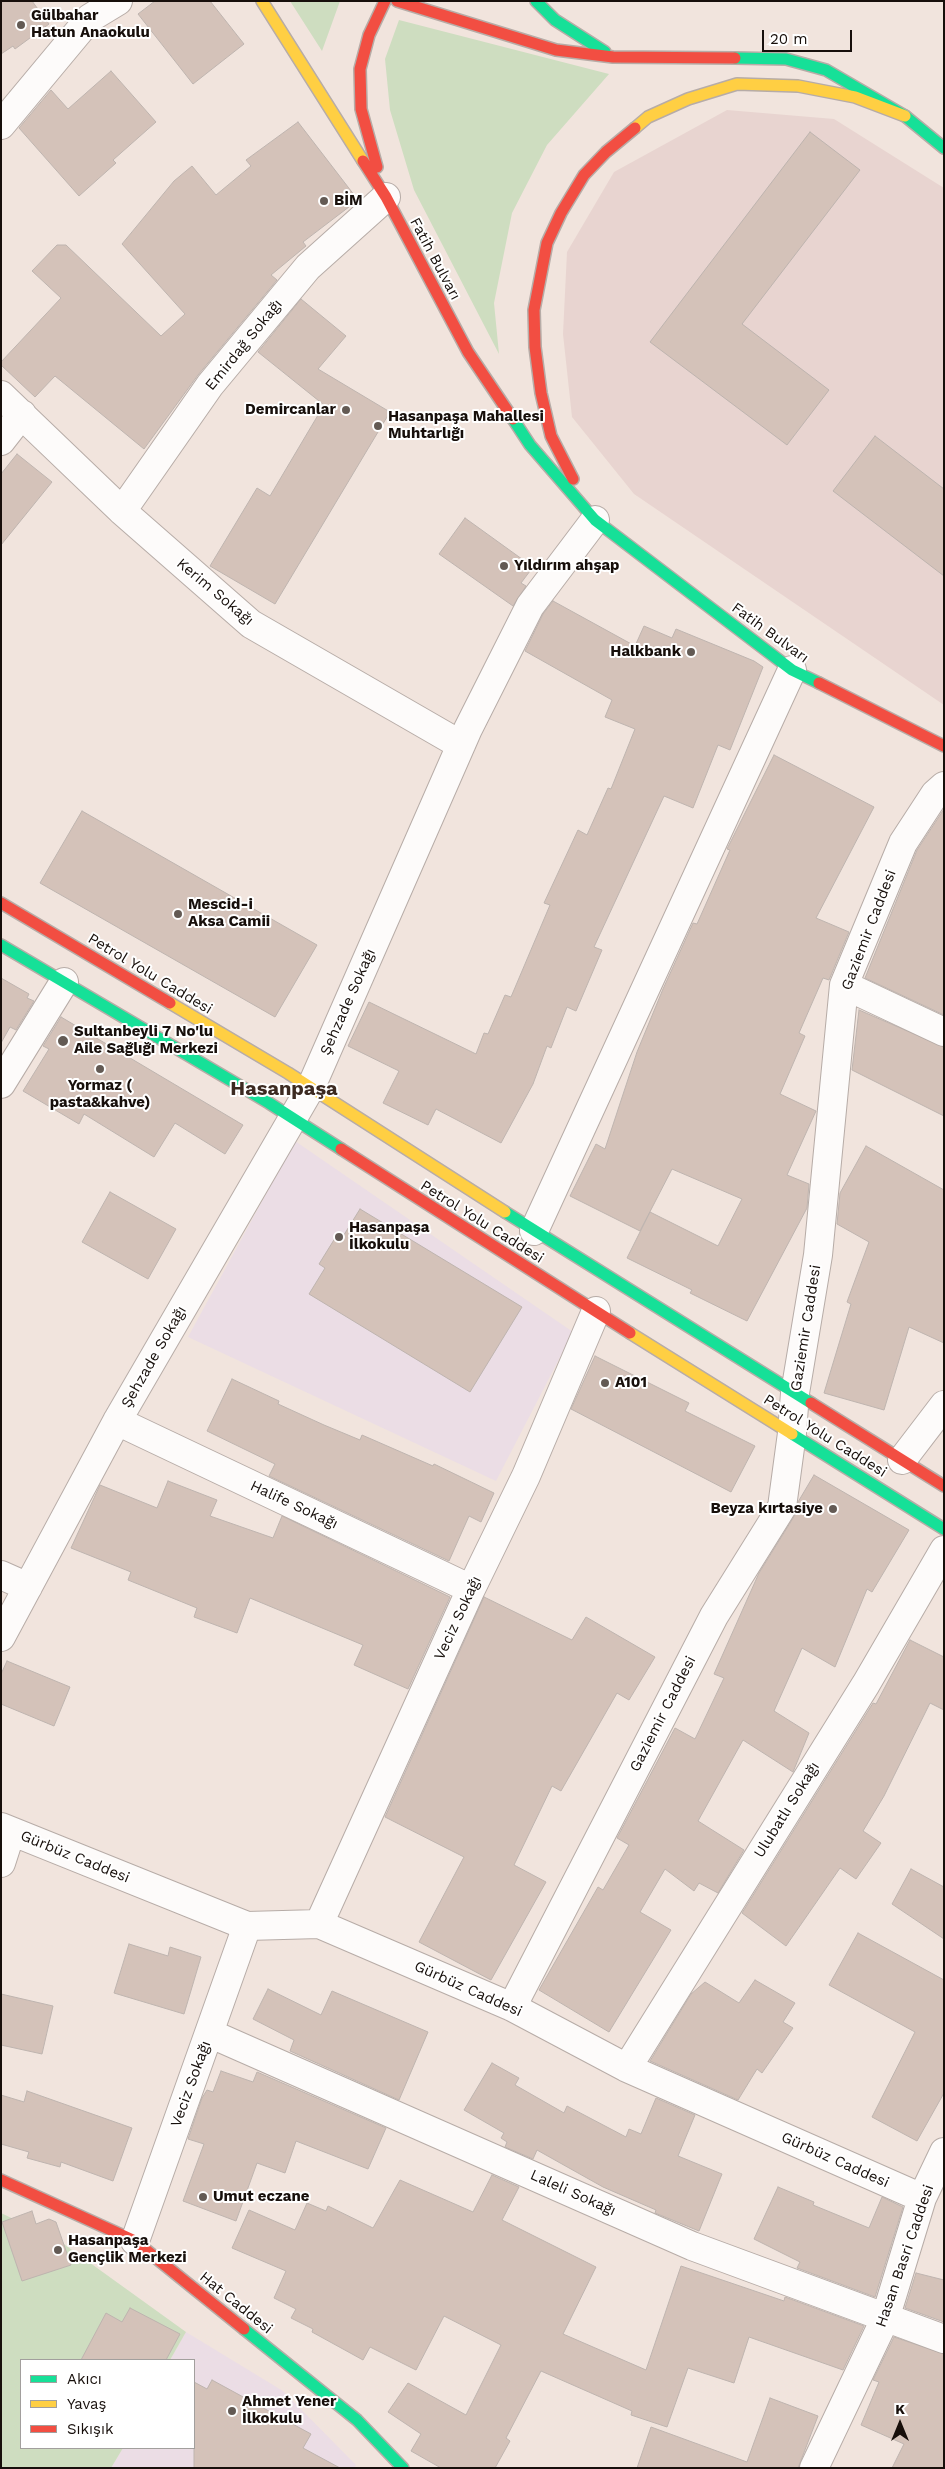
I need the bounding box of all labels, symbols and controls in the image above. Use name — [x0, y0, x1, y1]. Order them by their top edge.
place label: Gülbahar Hatun Anaokulu — [31, 7, 150, 42]
marker: Gülbahar Hatun Anaokulu — [15, 19, 27, 31]
scale bar — [765, 20, 855, 52]
text: 20 m — [770, 30, 808, 48]
place label: BİM — [334, 192, 363, 210]
marker: BİM — [318, 195, 330, 207]
street label: Fatih Bulvarı — [406, 215, 464, 303]
street label: Emirdağ Sokağı — [202, 296, 286, 394]
place label: Demircanlar — [245, 401, 336, 419]
marker: Demircanlar — [340, 404, 352, 416]
place label: Hasanpaşa Mahallesi Muhtarlığı — [388, 408, 544, 443]
marker: Hasanpaşa Mahallesi Muhtarlığı — [372, 420, 384, 432]
street label: Kerim Sokağı — [173, 555, 257, 629]
place label: Yıldırım ahşap — [514, 557, 619, 575]
marker: Yıldırım ahşap — [498, 560, 510, 572]
street label: Fatih Bulvarı — [728, 599, 812, 667]
place label: Halkbank — [610, 643, 681, 661]
marker: Halkbank — [685, 646, 697, 658]
street label: Gaziemir Caddesi — [838, 867, 900, 993]
place label: Mescid-i Aksa Camii — [188, 896, 270, 931]
marker: Mescid-i Aksa Camii — [172, 908, 184, 920]
street label: Petrol Yolu Caddesi — [85, 930, 215, 1018]
street label: Şehzade Sokağı — [316, 946, 380, 1058]
place label: Sultanbeyli 7 No'lu Aile Sağlığı Merkezi — [74, 1023, 218, 1058]
marker: Sultanbeyli 7 No'lu Aile Sağlığı Merkezi — [56, 1034, 70, 1048]
marker: Yormaz ( pasta&kahve) — [94, 1063, 106, 1075]
place label: Yormaz ( pasta&kahve) — [50, 1077, 150, 1112]
district label: Hasanpaşa — [230, 1077, 338, 1101]
street label: Petrol Yolu Caddesi — [417, 1177, 547, 1267]
place label: Hasanpaşa İlkokulu — [349, 1219, 429, 1254]
marker: Hasanpaşa İlkokulu — [333, 1231, 345, 1243]
street label: Gaziemir Caddesi — [787, 1264, 825, 1392]
street label: Şehzade Sokağı — [118, 1303, 190, 1411]
place label: A101 — [615, 1374, 647, 1392]
marker: A101 — [599, 1377, 611, 1389]
street label: Petrol Yolu Caddesi — [760, 1391, 890, 1481]
street label: Halife Sokağı — [247, 1477, 341, 1533]
place label: Beyza kırtasiye — [710, 1500, 823, 1518]
marker: Beyza kırtasiye — [827, 1503, 839, 1515]
street label: Veciz Sokağı — [431, 1573, 485, 1663]
street label: Gaziemir Caddesi — [626, 1653, 700, 1775]
street label: Ulubatlı Sokağı — [750, 1759, 824, 1861]
street label: Gürbüz Caddesi — [18, 1827, 132, 1887]
street label: Gürbüz Caddesi — [411, 1957, 525, 2021]
street label: Veciz Sokağı — [167, 2038, 215, 2130]
street label: Gürbüz Caddesi — [778, 2128, 892, 2192]
street label: Laleli Sokağı — [527, 2166, 619, 2220]
street label: Hasan Basri Caddesi — [872, 2182, 938, 2330]
place label: Umut eczane — [213, 2188, 309, 2206]
marker: Umut eczane — [197, 2191, 209, 2203]
place label: Hasanpaşa Gençlik Merkezi — [68, 2232, 187, 2267]
marker: Hasanpaşa Gençlik Merkezi — [52, 2244, 64, 2256]
street label: Hat Caddesi — [196, 2268, 276, 2338]
legend — [20, 2359, 195, 2449]
text: Akıcı — [67, 2370, 102, 2388]
place label: Ahmet Yener İlkokulu — [242, 2393, 336, 2428]
text: Yavaş — [67, 2395, 107, 2413]
north arrow — [875, 2399, 925, 2449]
text: K — [895, 2401, 905, 2417]
marker: Ahmet Yener İlkokulu — [226, 2405, 238, 2417]
text: Sıkışık — [67, 2420, 113, 2438]

